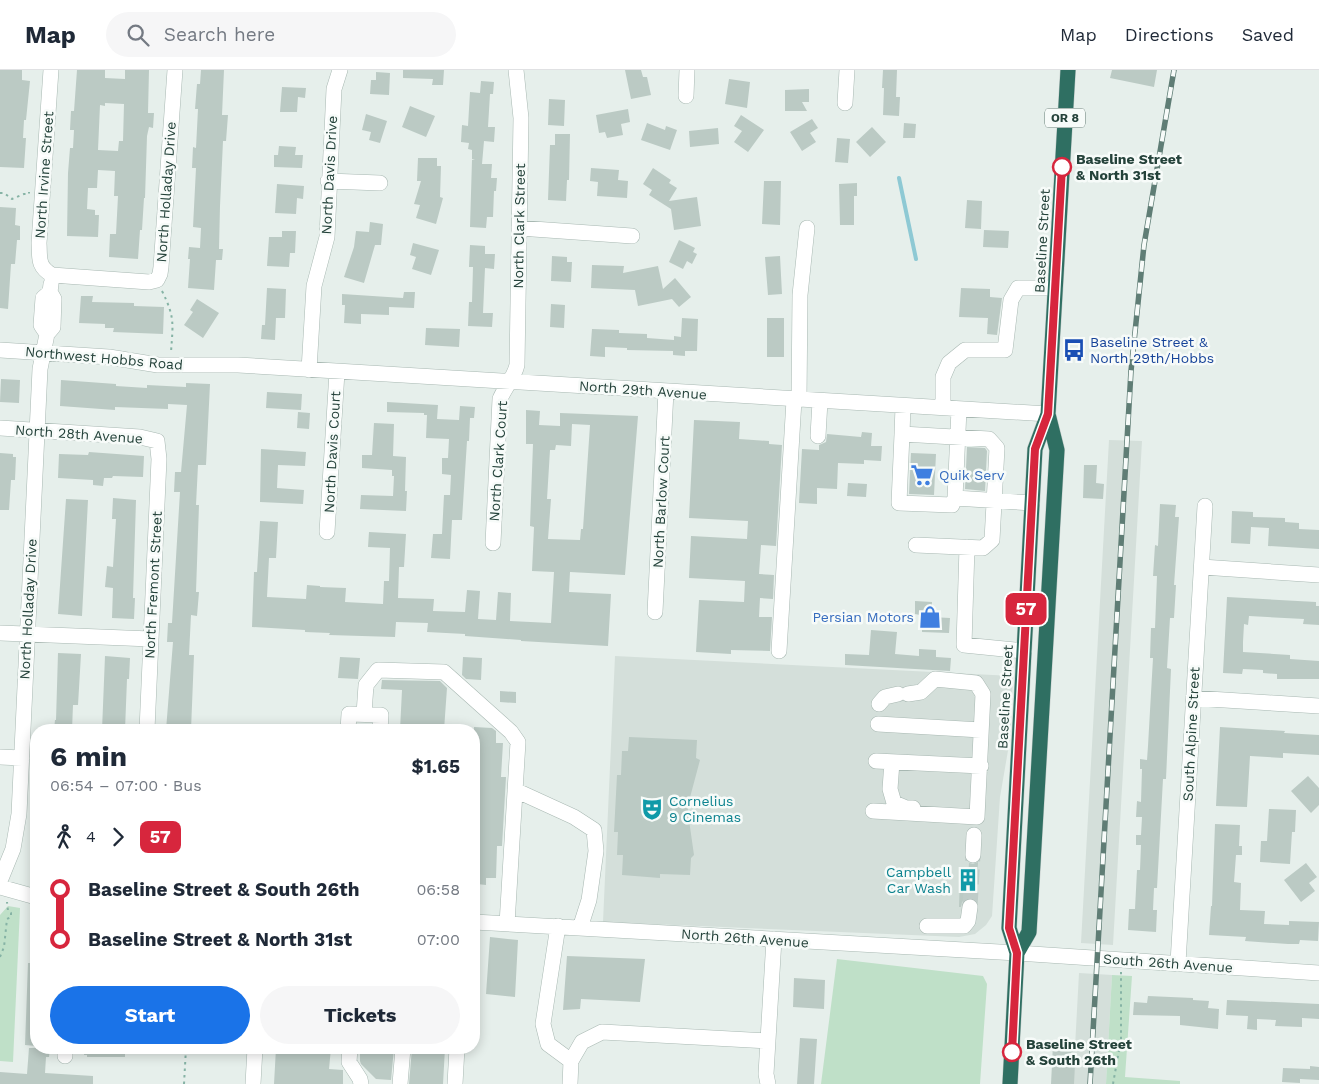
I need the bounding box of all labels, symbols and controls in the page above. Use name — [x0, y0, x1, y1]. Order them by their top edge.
search box — [106, 12, 456, 57]
text: Map — [25, 21, 76, 49]
icon: search — [124, 21, 152, 49]
text: Search here — [164, 23, 275, 46]
text: Map — [1060, 24, 1097, 45]
text: Directions — [1125, 24, 1214, 45]
text: Saved — [1242, 24, 1294, 45]
road number: OR 8 — [1045, 108, 1085, 128]
street label: North Irvine Street — [32, 111, 56, 239]
street label: North Davis Drive — [318, 115, 340, 235]
street label: North Holladay Drive — [153, 121, 179, 263]
place label: Baseline Street & North 31st — [1076, 151, 1182, 183]
marker: Baseline Street & North 31st — [1052, 157, 1072, 177]
street label: North Clark Street — [510, 163, 528, 289]
street label: Baseline Street — [1031, 188, 1053, 293]
place label: Baseline Street & North 29th/Hobbs — [1090, 334, 1214, 366]
bus stop icon: Baseline Street & North 29th/Hobbs — [1061, 337, 1087, 363]
street label: Northwest Hobbs Road — [24, 343, 184, 373]
street label: North 29th Avenue — [578, 378, 708, 402]
street label: North Davis Court — [321, 391, 343, 513]
street label: North Clark Court — [486, 400, 510, 522]
street label: North 28th Avenue — [14, 422, 144, 446]
street label: North Barlow Court — [650, 435, 672, 569]
supermarket icon: Quik Serv — [909, 462, 935, 488]
place label: Quik Serv — [939, 467, 1005, 483]
street label: North Fremont Street — [141, 511, 165, 659]
street label: North Holladay Drive — [16, 538, 40, 680]
line badge: 57 — [1004, 593, 1048, 625]
text: 57 — [1016, 598, 1036, 619]
shop icon: Persian Motors — [917, 604, 943, 630]
place label: Persian Motors — [812, 609, 914, 625]
street label: Baseline Street — [994, 644, 1016, 749]
street label: South Alpine Street — [1179, 666, 1203, 802]
text: 6 min — [50, 740, 127, 773]
text: $1.65 — [411, 755, 460, 778]
text: 06:54 – 07:00 · Bus — [50, 776, 202, 795]
place label: Cornelius 9 Cinemas — [669, 793, 741, 825]
theatre icon: Cornelius 9 Cinemas — [639, 796, 665, 822]
icon: walk — [50, 823, 78, 851]
icon: forward — [104, 823, 132, 851]
text: 57 — [150, 826, 171, 847]
text: 4 — [86, 827, 96, 846]
place label: Campbell Car Wash — [886, 864, 952, 896]
building icon: Campbell Car Wash — [955, 867, 981, 893]
text: Baseline Street & South 26th — [88, 878, 359, 901]
text: 06:58 — [416, 880, 460, 899]
street label: North 26th Avenue — [681, 926, 809, 950]
text: Baseline Street & North 31st — [88, 928, 352, 951]
text: 07:00 — [417, 930, 460, 949]
street label: South 26th Avenue — [1102, 950, 1234, 976]
button: Start — [50, 986, 250, 1044]
button: Tickets — [260, 986, 460, 1044]
place label: Baseline Street & South 26th — [1026, 1036, 1132, 1068]
marker: Baseline Street & South 26th — [1002, 1042, 1022, 1062]

